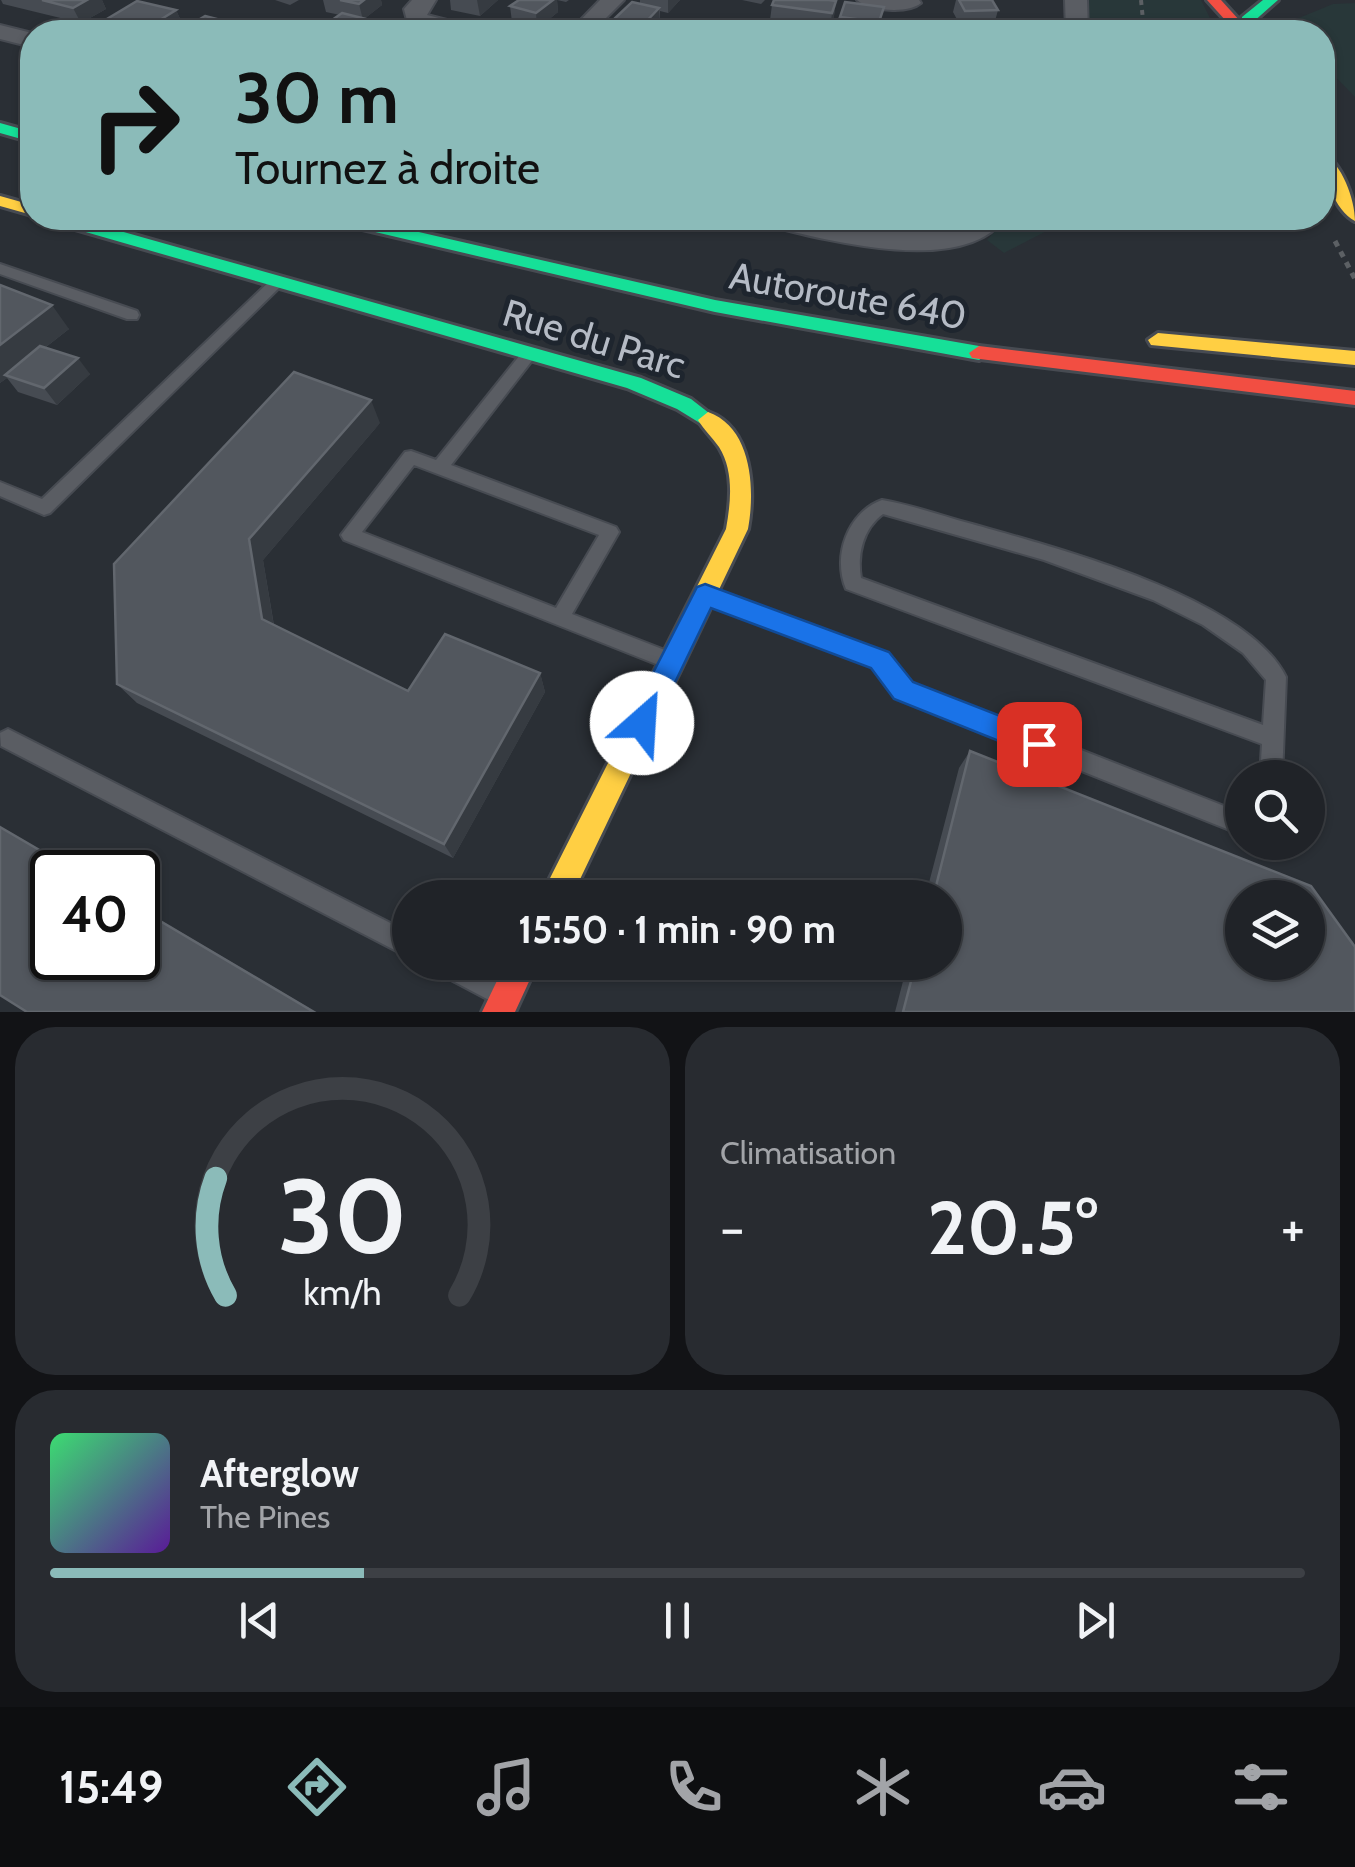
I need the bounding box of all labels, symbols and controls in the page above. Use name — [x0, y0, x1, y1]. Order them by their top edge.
text: 30 m — [235, 55, 399, 141]
icon: right — [70, 60, 200, 190]
text: Tournez à droite — [235, 141, 540, 195]
street label: Autoroute 640 — [726, 252, 970, 339]
street label: Rue du Parc — [497, 289, 691, 388]
position arrow — [590, 671, 694, 775]
pin — [997, 702, 1082, 787]
icon: arrive — [1012, 717, 1067, 772]
map controls — [1225, 760, 1325, 980]
button: search — [1225, 760, 1325, 860]
speed limit sign: 40 — [30, 850, 160, 980]
button: layers — [1225, 880, 1325, 980]
text: 15:50 · 1 min · 90 m — [518, 906, 836, 953]
text: Climatisation — [720, 1133, 896, 1172]
text: 30 — [278, 1153, 407, 1279]
text: 20.5° — [927, 1182, 1098, 1273]
text: − — [720, 1194, 744, 1261]
text: + — [1281, 1194, 1305, 1261]
text: km/h — [303, 1271, 382, 1314]
text: Afterglow — [200, 1450, 359, 1497]
text: The Pines — [200, 1497, 330, 1536]
icon: previous — [232, 1593, 287, 1648]
icon: pause — [650, 1593, 705, 1648]
icon: next — [1068, 1593, 1123, 1648]
icon: directions — [282, 1752, 352, 1822]
icon: music — [471, 1752, 541, 1822]
icon: phone — [659, 1752, 729, 1822]
icon: climate — [848, 1752, 918, 1822]
icon: car — [1037, 1752, 1107, 1822]
icon: filters — [1226, 1752, 1296, 1822]
text: 15:49 — [59, 1760, 163, 1814]

